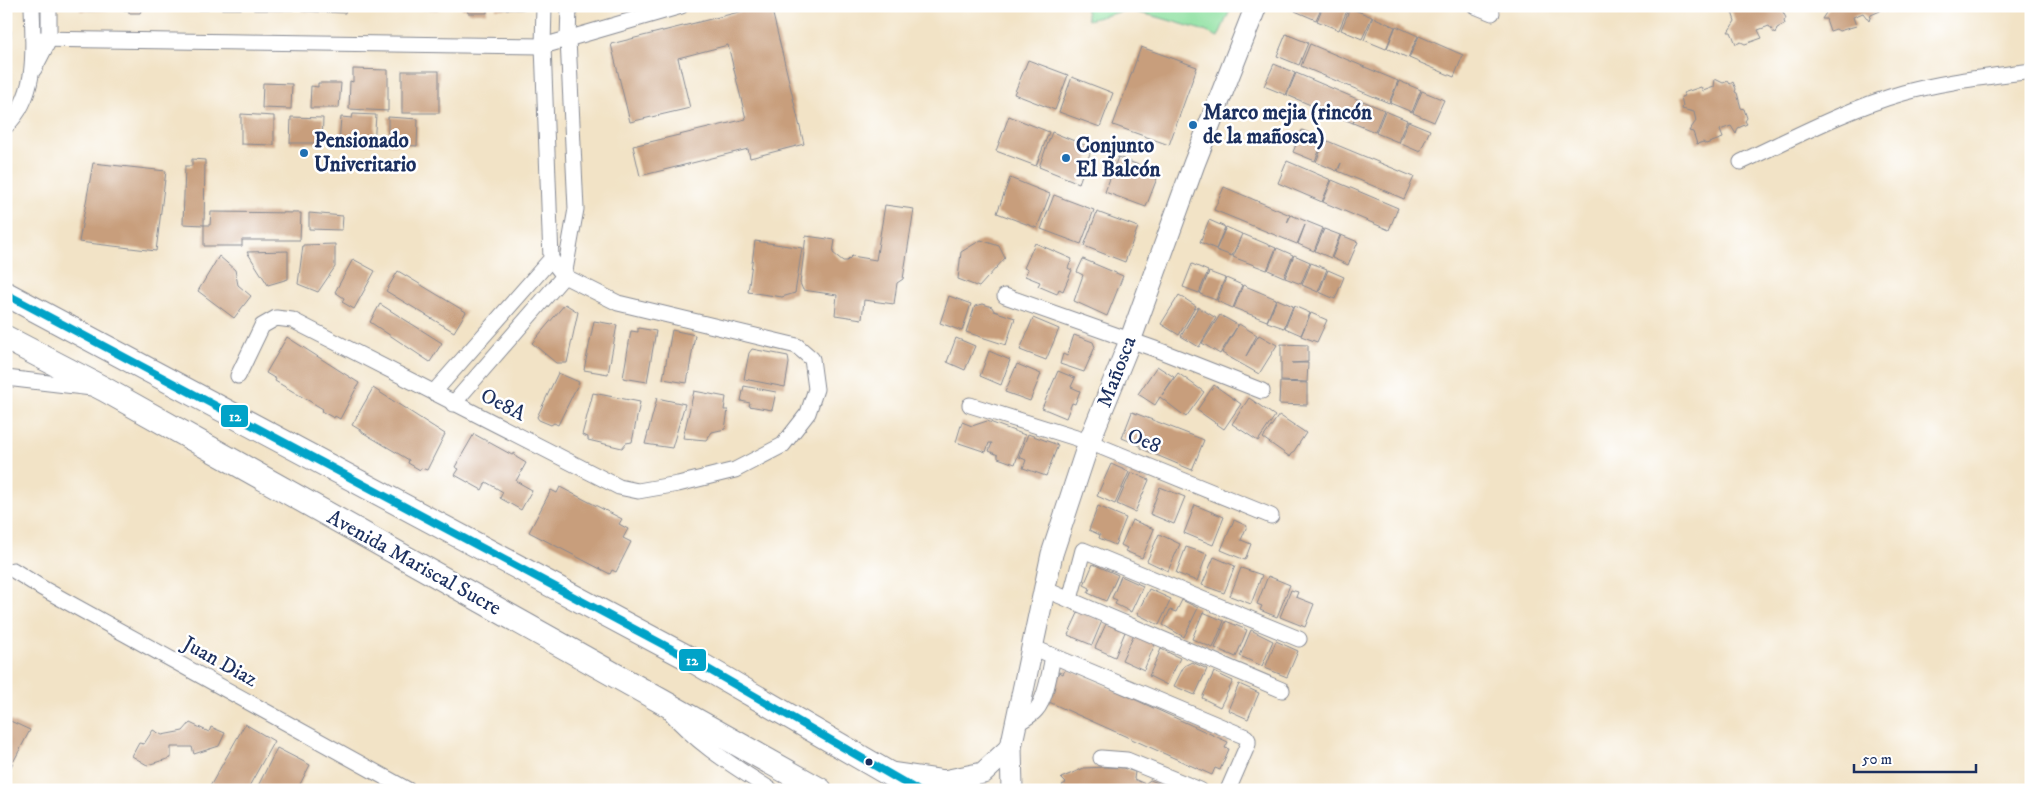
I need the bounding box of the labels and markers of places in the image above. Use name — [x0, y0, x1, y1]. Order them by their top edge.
place label: Marco mejia (rincón de la mañosca) — [1203, 100, 1373, 150]
marker: Marco mejia (rincón de la mañosca) — [1187, 119, 1199, 131]
place label: Pensionado Univeritario — [314, 128, 416, 178]
place label: Conjunto El Balcón — [1076, 133, 1161, 183]
marker: Pensionado Univeritario — [298, 147, 310, 159]
marker: Conjunto El Balcón — [1060, 152, 1072, 164]
unlabelled marker — [864, 757, 874, 767]

